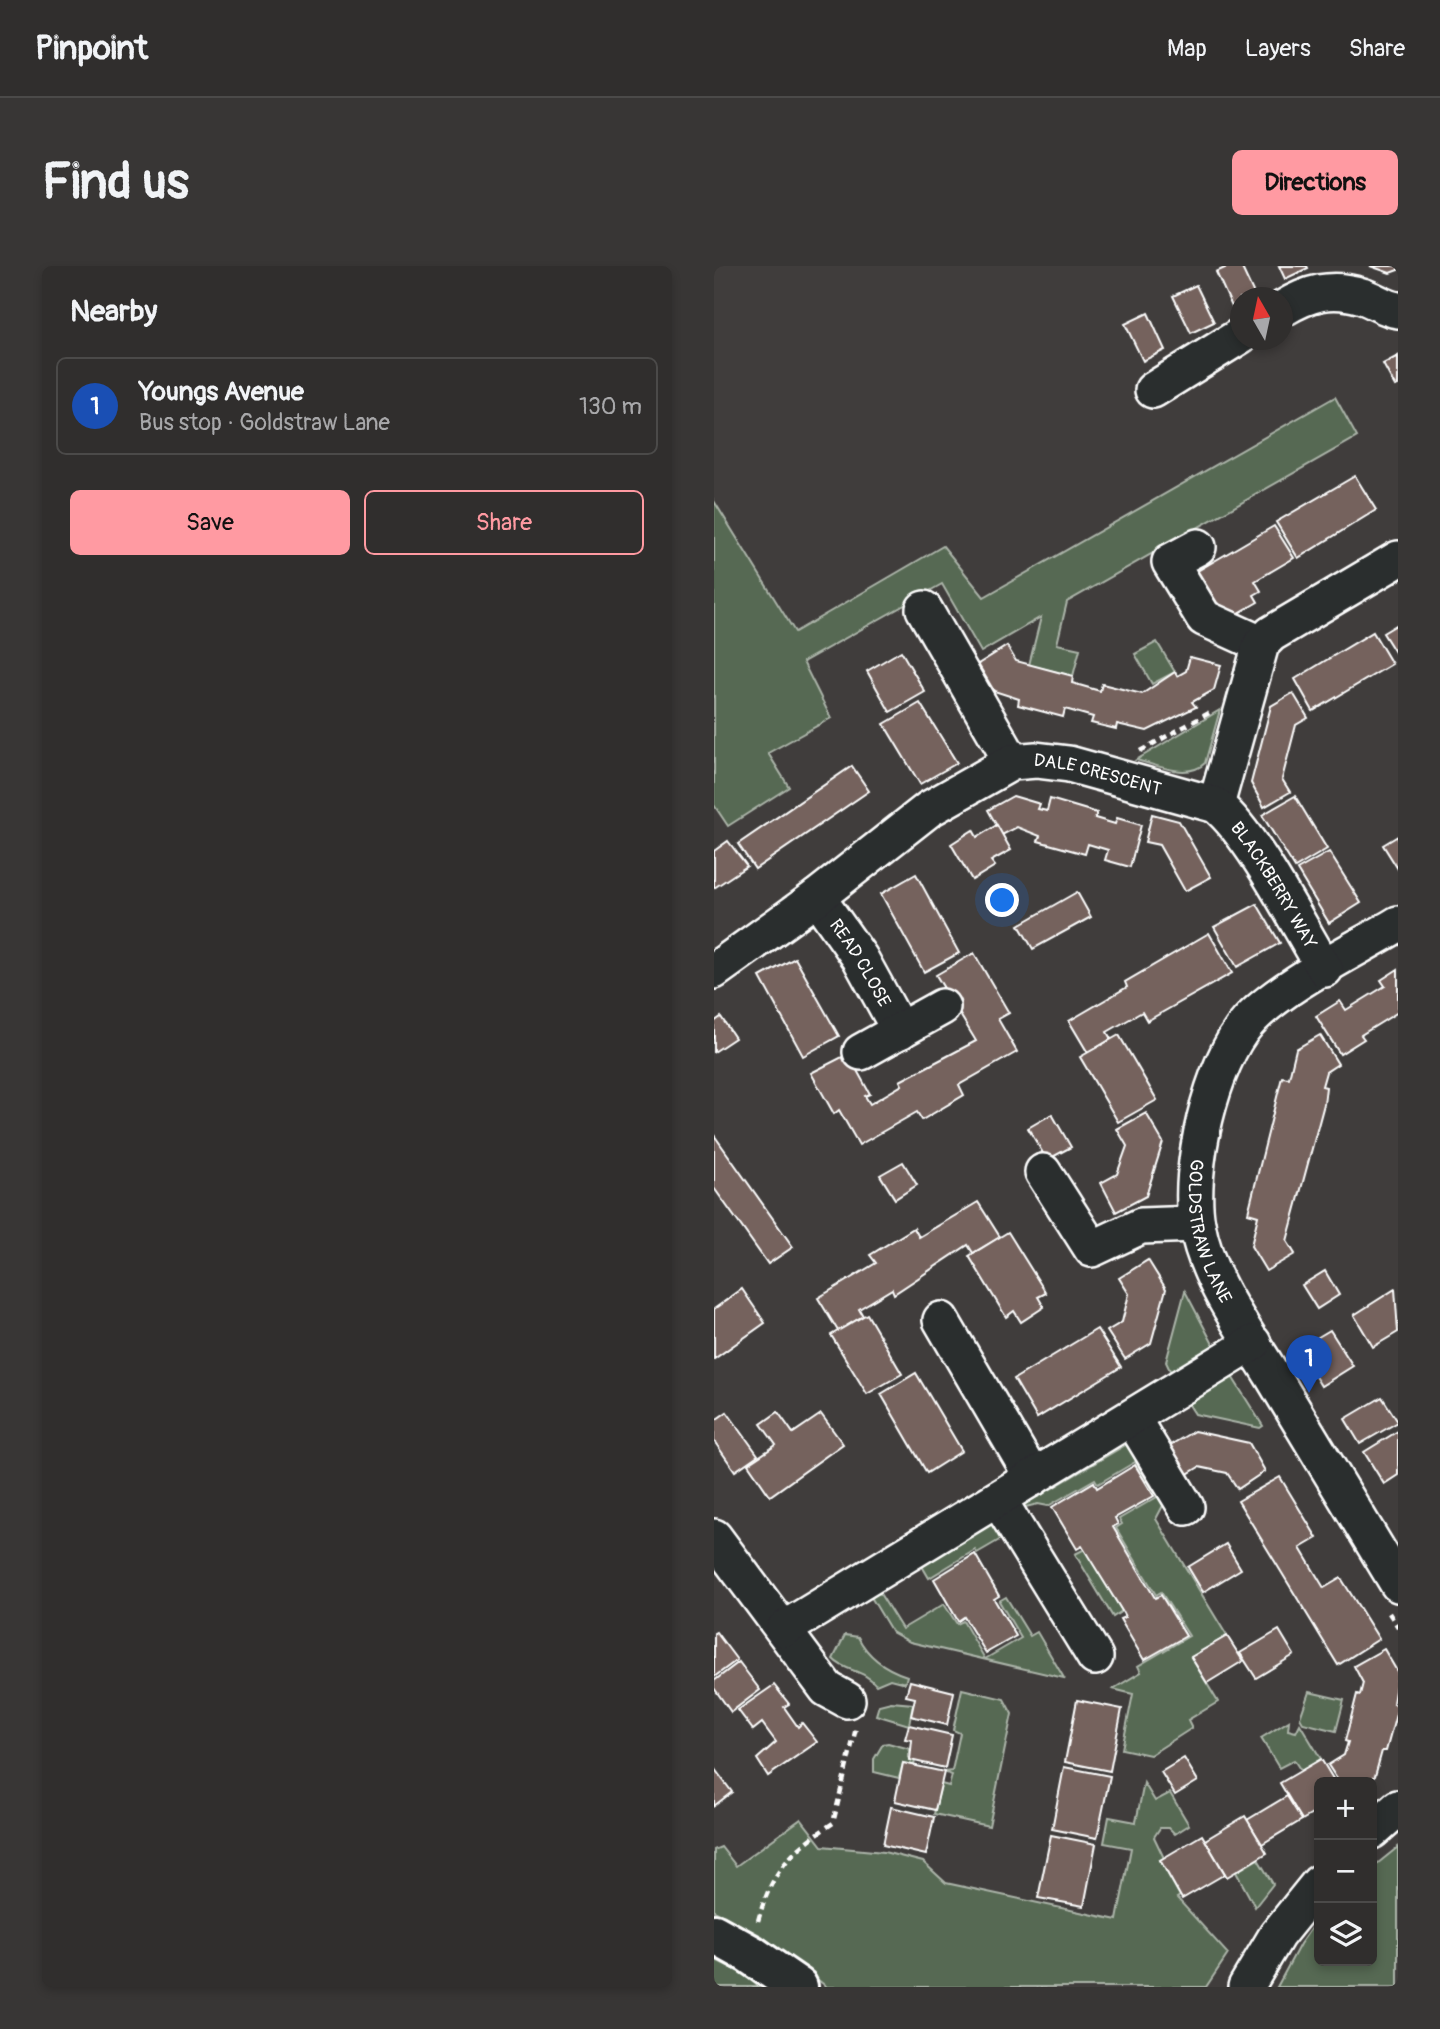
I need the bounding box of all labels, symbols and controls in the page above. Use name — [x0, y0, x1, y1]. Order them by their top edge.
text: Pinpoint — [35, 28, 148, 69]
text: Map — [1167, 34, 1207, 63]
text: Layers — [1245, 34, 1311, 63]
text: Share — [1349, 34, 1405, 63]
button: Directions — [1232, 150, 1398, 215]
text: Find us — [42, 152, 189, 213]
north arrow — [1230, 287, 1293, 350]
text: Nearby — [70, 293, 157, 330]
text: Youngs Avenue — [139, 376, 304, 408]
text: 1 — [91, 392, 100, 421]
text: 130 m — [579, 392, 642, 421]
text: Bus stop · Goldstraw Lane — [139, 408, 390, 437]
button: Save — [70, 490, 350, 555]
button: Share — [364, 490, 644, 555]
street label: DALE CRESCENT — [1032, 748, 1164, 801]
street label: BLACKBERRY WAY — [1226, 817, 1322, 953]
your location — [985, 883, 1019, 917]
street label: READ CLOSE — [825, 914, 896, 1011]
street label: GOLDSTRAW LANE — [1183, 1158, 1237, 1307]
pin: 1 — [1286, 1335, 1332, 1393]
map controls — [1314, 1777, 1377, 1966]
button: + — [1314, 1777, 1377, 1840]
button: − — [1314, 1840, 1377, 1903]
button: layers — [1314, 1903, 1377, 1966]

